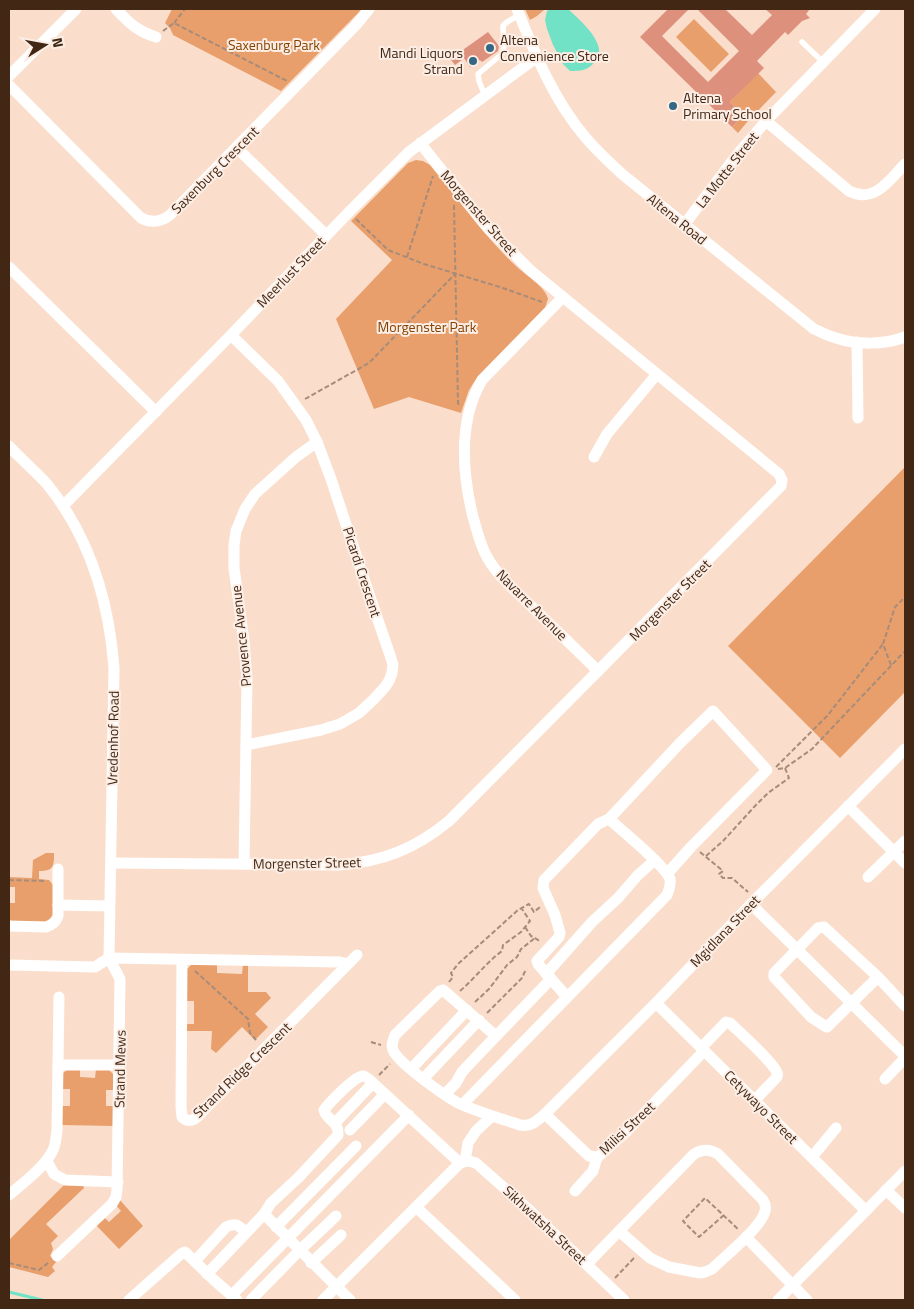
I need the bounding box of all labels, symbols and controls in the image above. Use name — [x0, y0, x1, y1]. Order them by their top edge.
north arrow — [20, 20, 70, 70]
place label: Altena Convenience Store — [500, 29, 609, 66]
park label: Saxenburg Park — [228, 34, 320, 55]
text: N — [47, 36, 69, 49]
place label: Mandi Liquors Strand — [380, 42, 463, 79]
marker: Altena Convenience Store — [484, 42, 496, 54]
marker: Mandi Liquors Strand — [467, 55, 479, 67]
place label: Altena Primary School — [683, 87, 772, 124]
marker: Altena Primary School — [667, 100, 679, 112]
street label: Saxenburg Crescent — [166, 121, 263, 218]
street label: La Motte Street — [690, 127, 763, 212]
street label: Morgenster Street — [436, 165, 523, 260]
street label: Altena Road — [643, 188, 712, 249]
street label: Meerlust Street — [251, 231, 330, 312]
park label: Morgenster Park — [378, 316, 477, 337]
street label: Picardi Crescent — [338, 524, 387, 620]
street label: Morgenster Street — [624, 554, 715, 645]
street label: Navarre Avenue — [492, 564, 573, 645]
street label: Provence Avenue — [225, 585, 256, 688]
street label: Vredenhof Road — [101, 691, 124, 785]
street label: Morgenster Street — [253, 851, 361, 874]
street label: Mgidlana Street — [685, 890, 765, 971]
street label: Strand Ridge Crescent — [188, 1017, 296, 1122]
street label: Strand Mews — [108, 1030, 131, 1108]
street label: Cetywayo Street — [720, 1065, 803, 1148]
street label: Milisi Street — [594, 1096, 659, 1159]
street label: Sikhwatsha Street — [499, 1180, 592, 1269]

